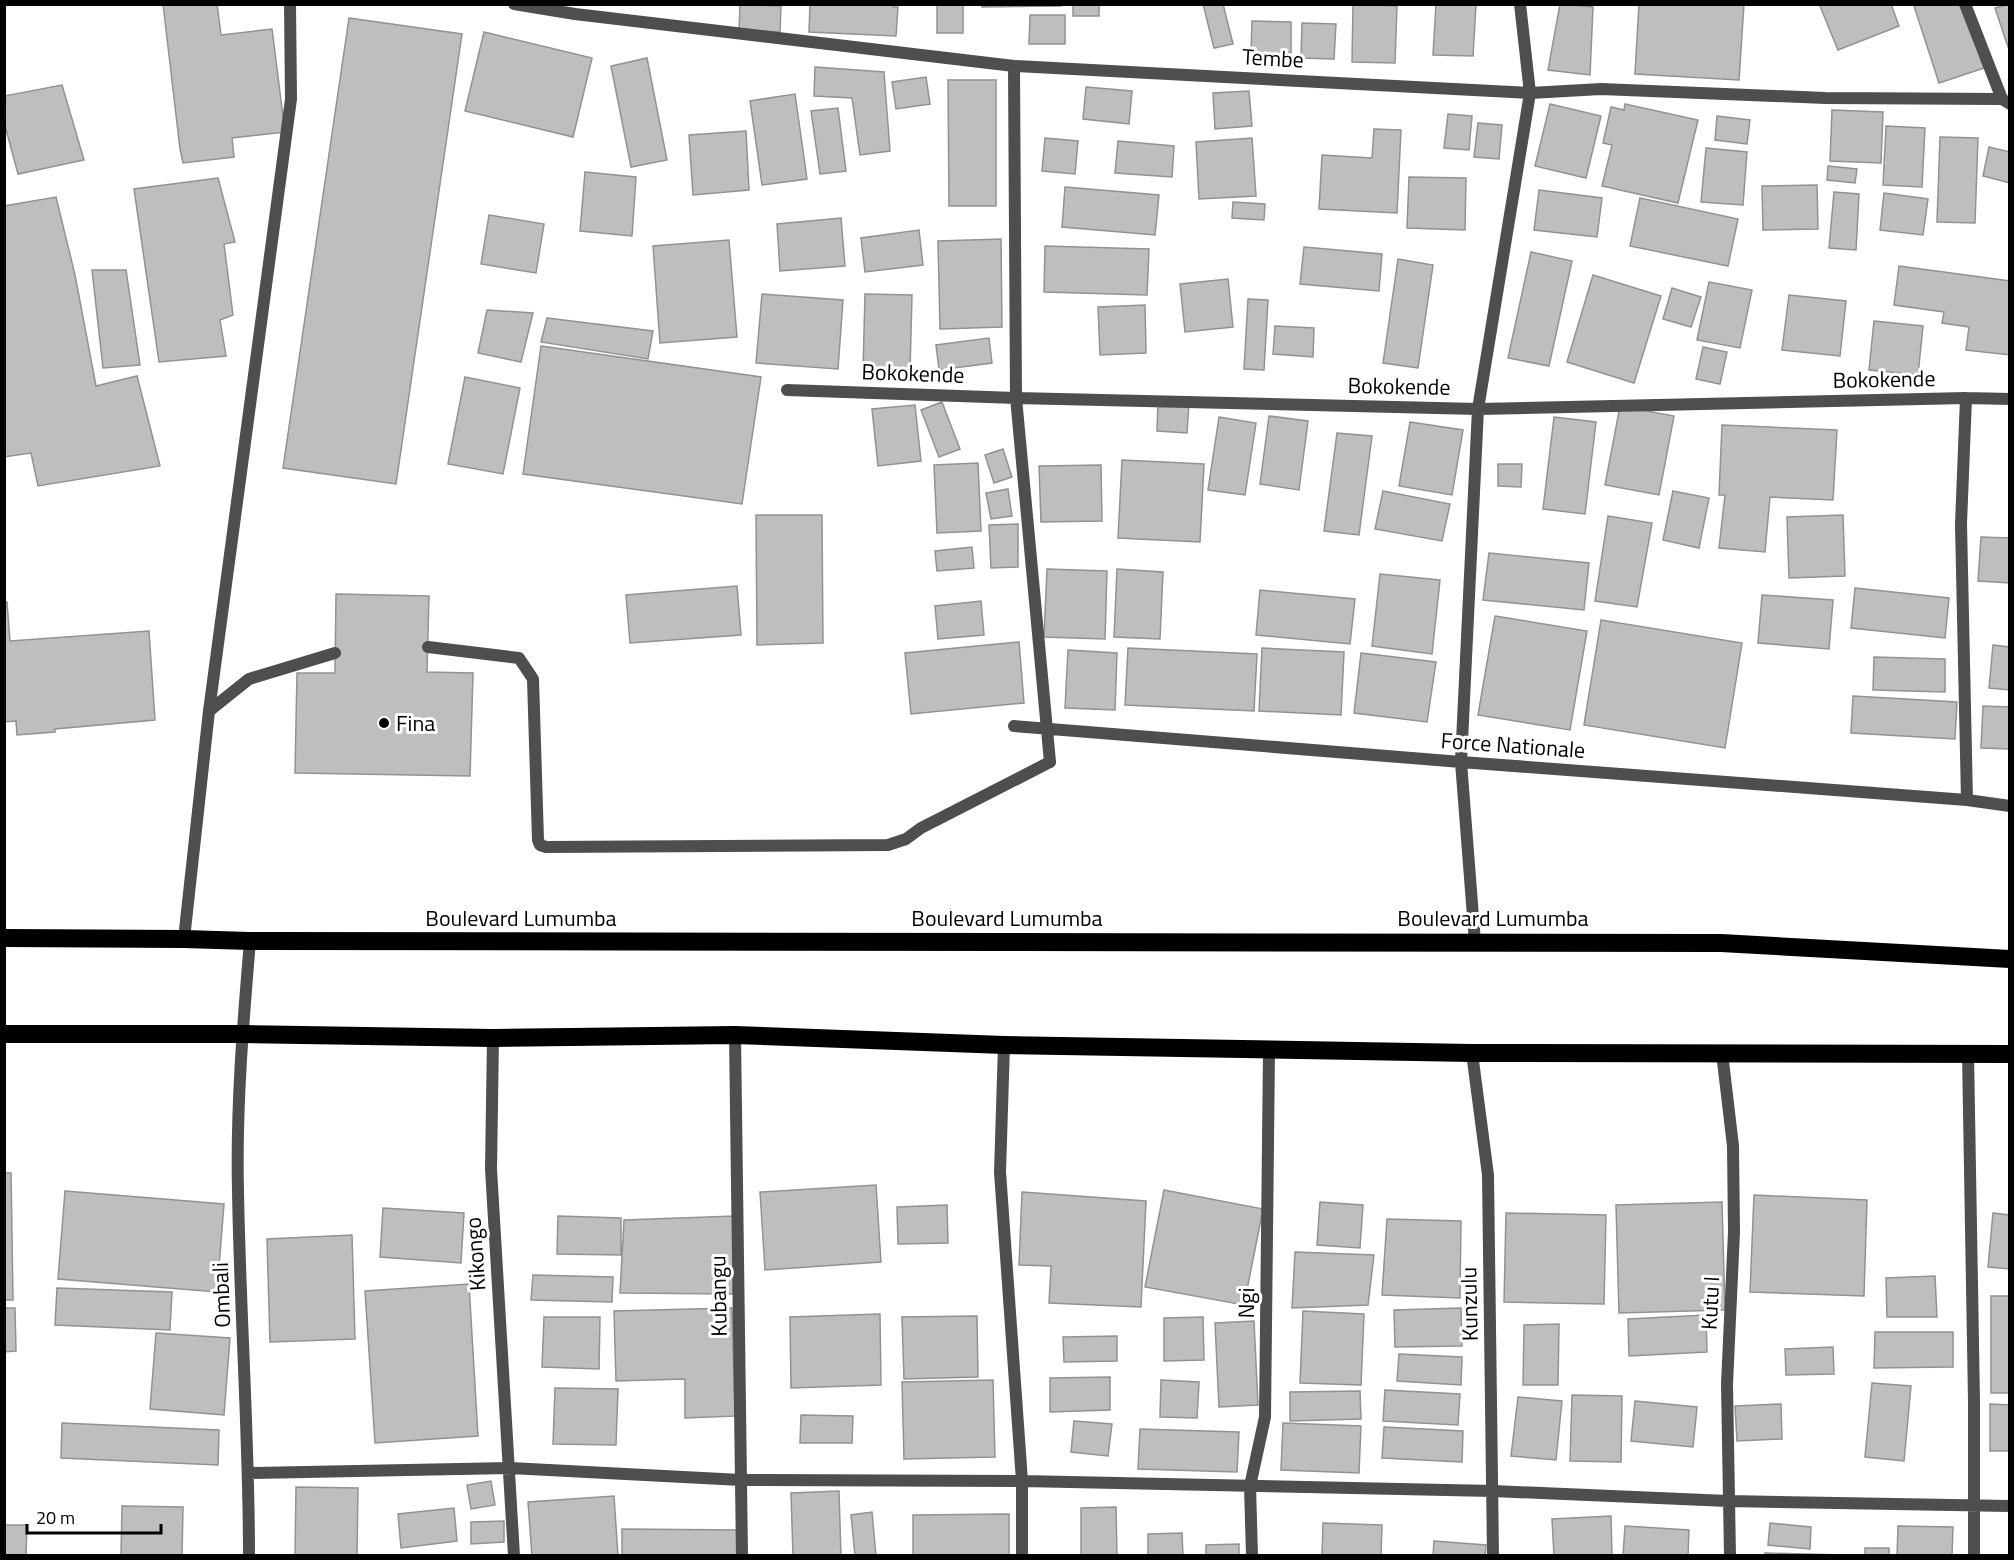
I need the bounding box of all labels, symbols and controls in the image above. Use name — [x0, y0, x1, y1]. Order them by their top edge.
street label: Tembe — [1241, 39, 1305, 77]
street label: Bokokende — [861, 354, 965, 392]
street label: Bokokende — [1832, 361, 1936, 397]
street label: Bokokende — [1347, 368, 1451, 404]
place label: Fina — [396, 706, 435, 740]
marker: Fina — [377, 716, 391, 730]
street label: Force Nationale — [1440, 723, 1586, 767]
street label: Boulevard Lumumba — [425, 901, 617, 935]
street label: Boulevard Lumumba — [911, 901, 1103, 935]
street label: Boulevard Lumumba — [1397, 901, 1589, 935]
street label: Kikongo — [455, 1216, 495, 1292]
street label: Kubangu — [700, 1255, 736, 1337]
street label: Ombali — [203, 1262, 239, 1328]
street label: Kunzulu — [1451, 1267, 1487, 1341]
street label: Kutu I — [1692, 1275, 1728, 1331]
street label: Ngi — [1229, 1287, 1263, 1319]
scale bar — [27, 1497, 160, 1535]
text: 20 m — [36, 1504, 75, 1531]

